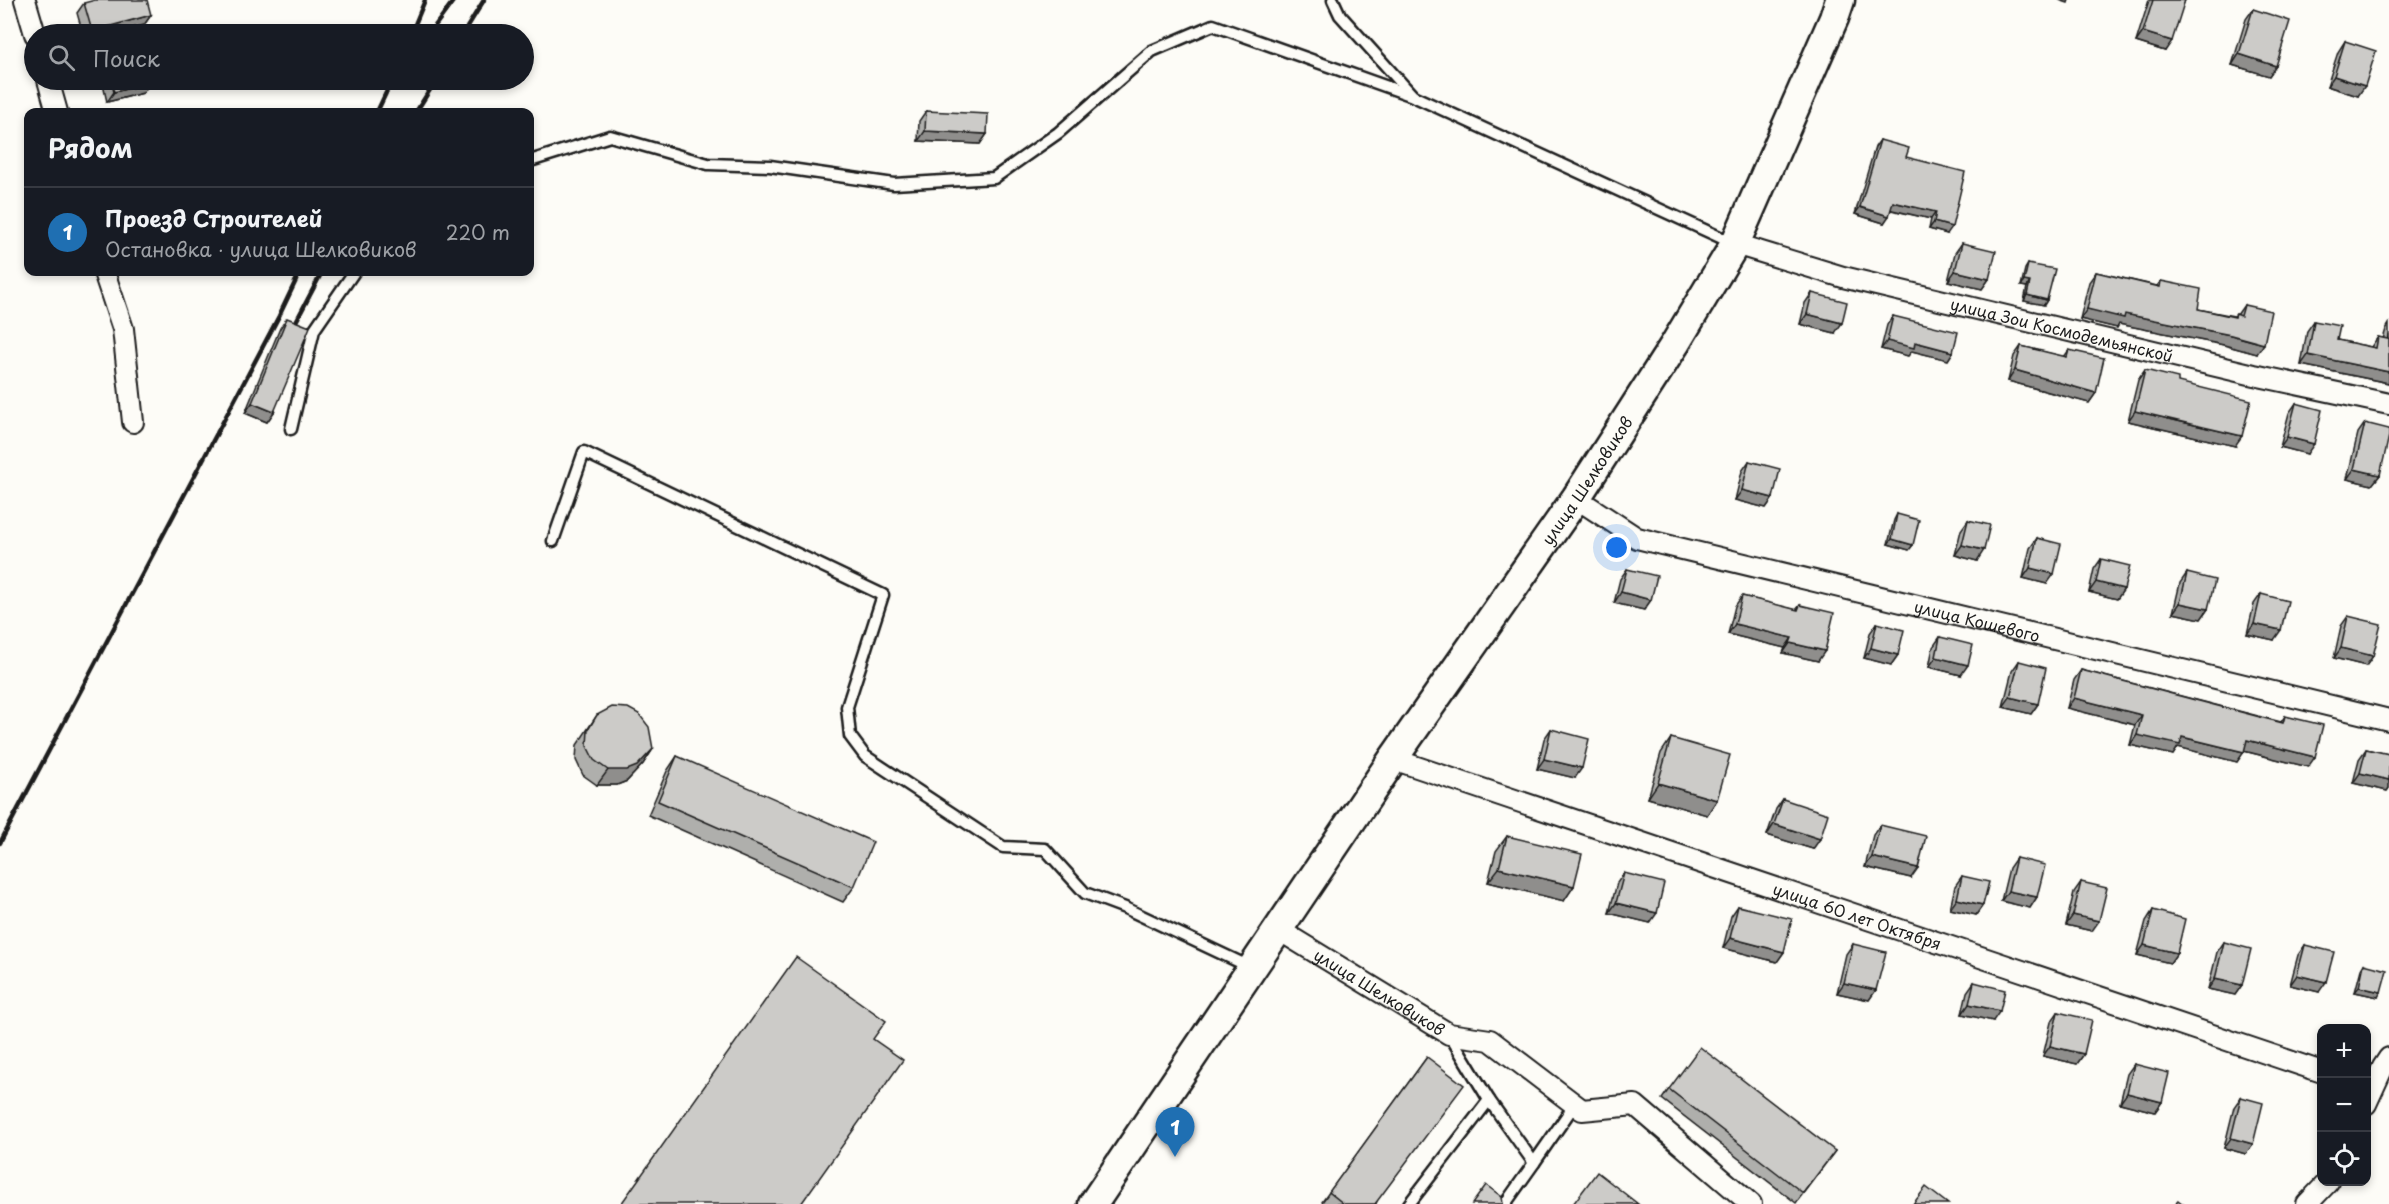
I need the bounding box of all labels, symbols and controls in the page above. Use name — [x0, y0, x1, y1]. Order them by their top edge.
search box — [24, 24, 534, 90]
icon: search — [45, 41, 78, 74]
text: Поиск — [93, 41, 160, 74]
text: Рядом — [48, 128, 133, 167]
text: Проезд Строителей — [105, 201, 323, 234]
text: 1 — [63, 217, 72, 247]
text: 220 m — [446, 217, 510, 247]
text: Остановка · улица Шелковиков — [105, 234, 417, 264]
street label: улица Зои Космодемьянской — [1948, 291, 2176, 367]
street label: улица Шелковиков — [1535, 411, 1638, 549]
your location — [1602, 533, 1631, 562]
street label: улица Кошевого — [1912, 594, 2043, 647]
street label: улица 60 лет Октября — [1770, 876, 1945, 955]
street label: улица Шелковиков — [1310, 942, 1450, 1041]
map controls — [2317, 1024, 2371, 1186]
button: + — [2317, 1024, 2371, 1078]
button: − — [2317, 1078, 2371, 1132]
pin: 1 — [1156, 1108, 1194, 1157]
button: locate — [2317, 1132, 2371, 1186]

